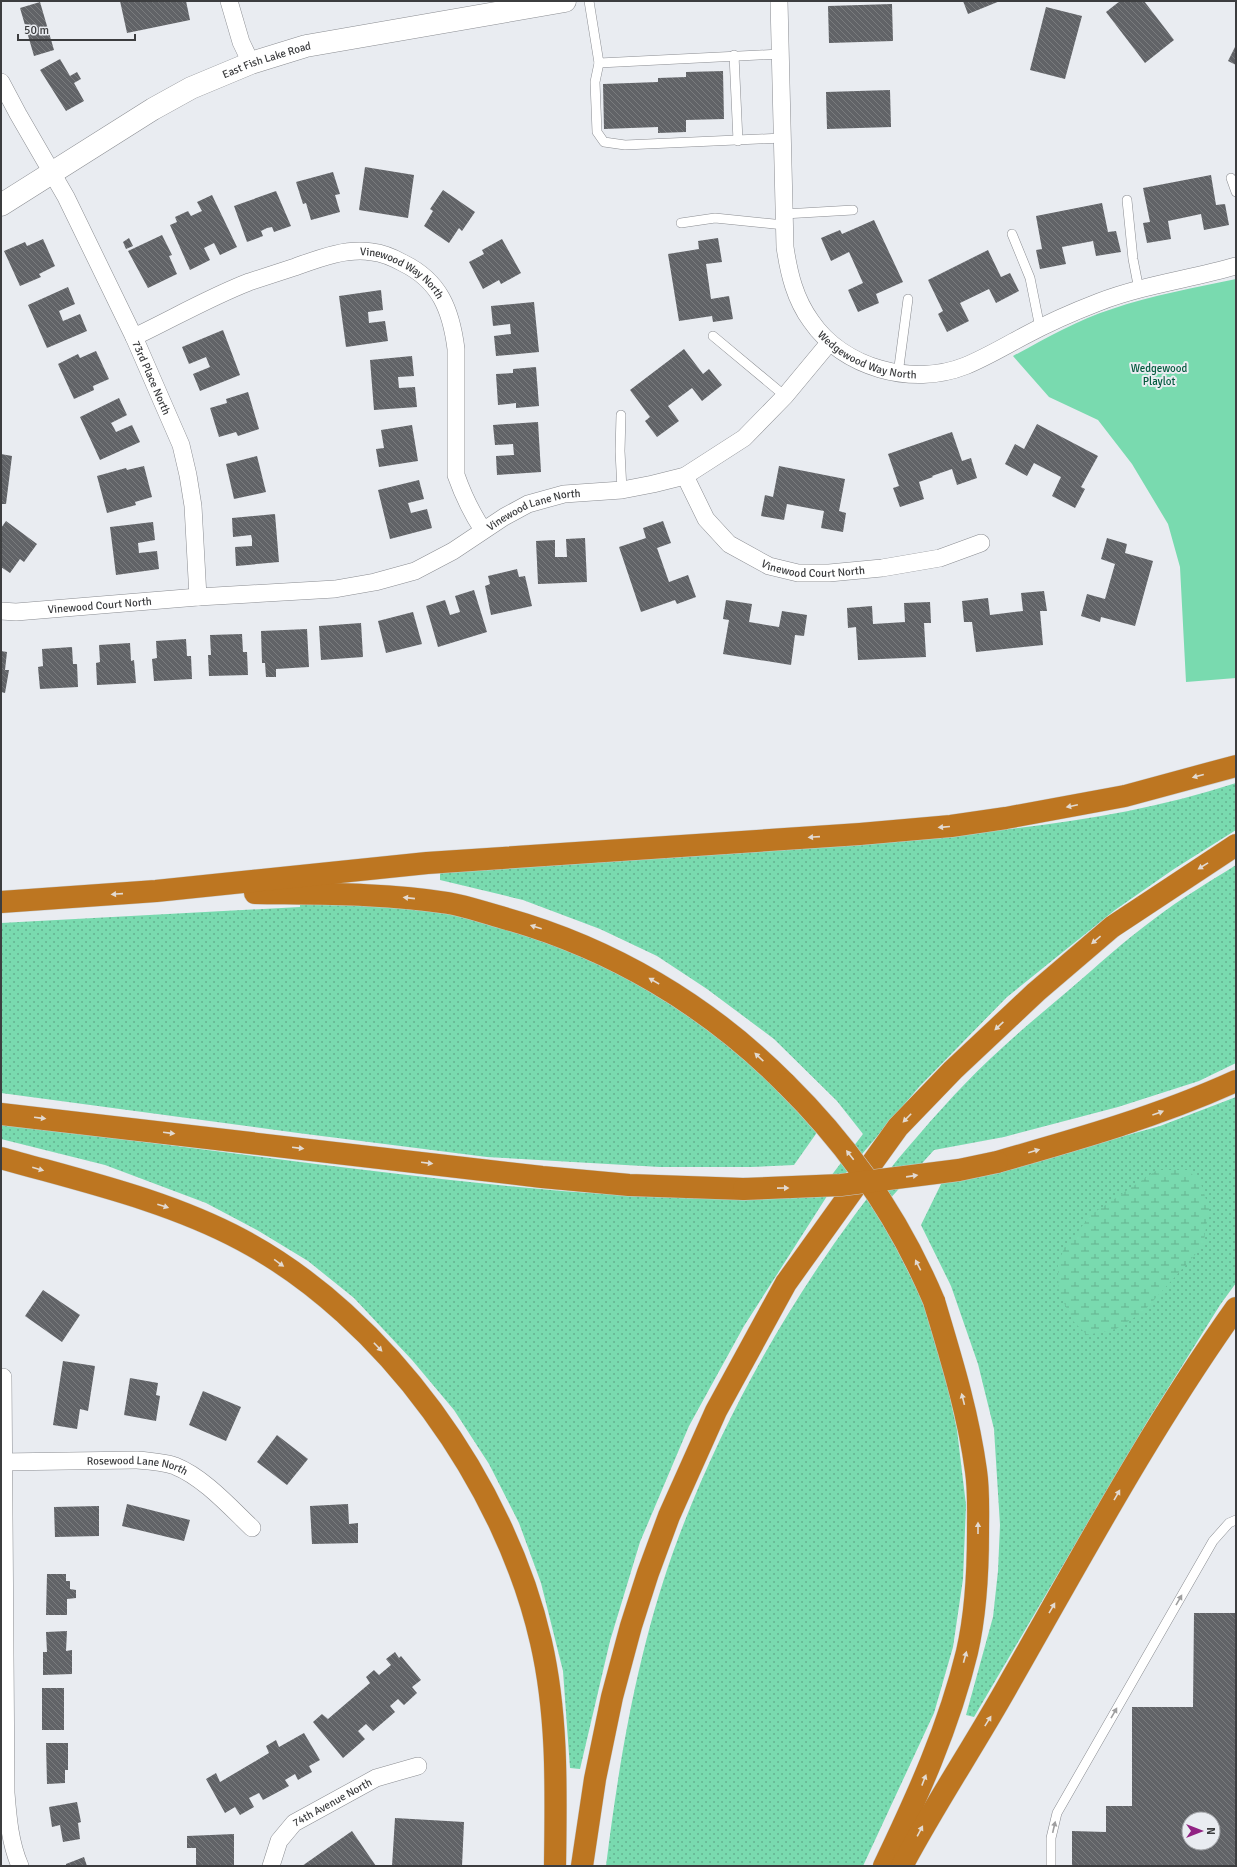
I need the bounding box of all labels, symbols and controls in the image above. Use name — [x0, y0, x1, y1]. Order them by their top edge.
scale bar — [18, 16, 135, 42]
text: 50 m — [24, 23, 49, 38]
street label: East Fish Lake Road — [220, 39, 312, 81]
street label: Vinewood Way North — [360, 245, 446, 301]
street label: Wedgewood Way North — [815, 328, 917, 382]
street label: 73rd Place North — [129, 339, 173, 417]
park label: Wedgewood Playlot — [1131, 362, 1187, 388]
street label: Vinewood Lane North — [484, 487, 581, 534]
street label: Vinewood Court North — [759, 557, 865, 580]
street label: Vinewood Court North — [47, 595, 152, 616]
one-way arrow — [1192, 774, 1205, 780]
one-way arrow — [1066, 803, 1078, 809]
one-way arrow — [938, 823, 950, 830]
one-way arrow — [808, 834, 820, 841]
one-way arrow — [1197, 862, 1209, 869]
one-way arrow — [111, 890, 123, 897]
one-way arrow — [403, 894, 415, 901]
one-way arrow — [529, 924, 541, 930]
one-way arrow — [1091, 935, 1102, 944]
one-way arrow — [648, 977, 660, 984]
one-way arrow — [994, 1021, 1004, 1031]
one-way arrow — [754, 1052, 764, 1062]
one-way arrow — [1153, 1109, 1165, 1115]
one-way arrow — [902, 1113, 912, 1123]
one-way arrow — [34, 1115, 46, 1121]
one-way arrow — [163, 1130, 175, 1136]
one-way arrow — [292, 1145, 304, 1151]
one-way arrow — [1029, 1148, 1041, 1154]
one-way arrow — [846, 1149, 855, 1160]
one-way arrow — [421, 1160, 433, 1166]
one-way arrow — [33, 1166, 45, 1172]
one-way arrow — [906, 1173, 919, 1179]
one-way arrow — [777, 1184, 789, 1191]
one-way arrow — [157, 1203, 169, 1209]
one-way arrow — [274, 1259, 285, 1267]
one-way arrow — [915, 1260, 922, 1271]
one-way arrow — [373, 1342, 383, 1352]
one-way arrow — [960, 1393, 966, 1405]
street label: Rosewood Lane North — [87, 1454, 190, 1478]
one-way arrow — [1114, 1489, 1121, 1501]
one-way arrow — [975, 1521, 981, 1534]
one-way arrow — [1176, 1594, 1182, 1606]
one-way arrow — [1049, 1602, 1056, 1614]
one-way arrow — [963, 1650, 969, 1663]
one-way arrow — [1111, 1707, 1118, 1719]
one-way arrow — [984, 1716, 992, 1726]
one-way arrow — [921, 1773, 927, 1785]
street label: 74th Avenue North — [290, 1776, 374, 1830]
north arrow — [1181, 1811, 1221, 1851]
one-way arrow — [1051, 1821, 1057, 1833]
one-way arrow — [917, 1826, 923, 1837]
text: N — [1204, 1827, 1217, 1835]

